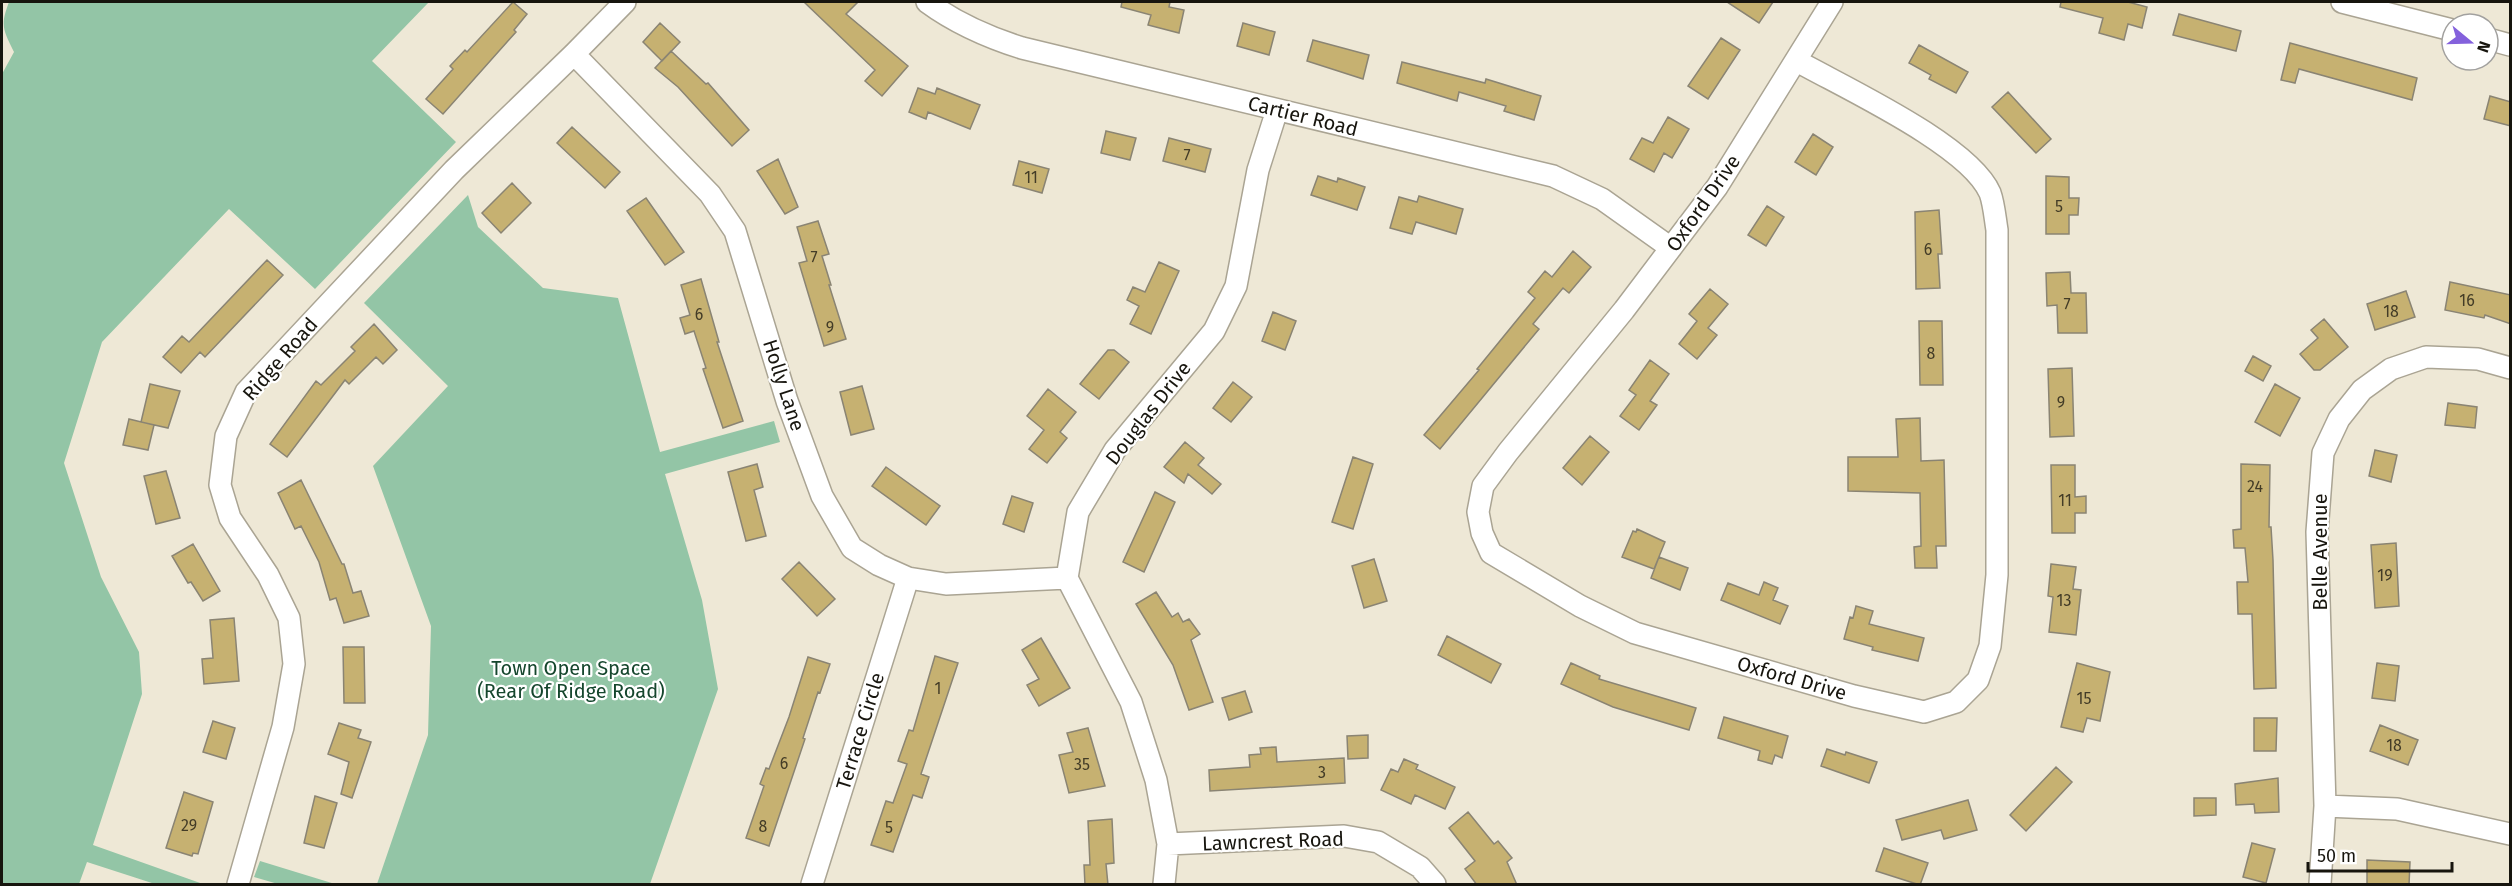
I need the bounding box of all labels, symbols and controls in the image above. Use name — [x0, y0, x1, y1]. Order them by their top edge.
north arrow — [2440, 12, 2500, 72]
text: N — [2473, 39, 2494, 55]
street label: Cartier Road — [1246, 91, 1360, 141]
house number: 7 — [1183, 146, 1191, 165]
street label: Oxford Drive — [1661, 150, 1745, 256]
house number: 11 — [1024, 168, 1038, 187]
house number: 5 — [2055, 197, 2063, 216]
house number: 6 — [1924, 240, 1932, 259]
house number: 7 — [810, 248, 818, 267]
house number: 16 — [2459, 291, 2475, 310]
house number: 7 — [2063, 295, 2071, 314]
house number: 18 — [2383, 302, 2399, 321]
house number: 6 — [695, 305, 703, 324]
street label: Ridge Road — [237, 313, 323, 405]
house number: 9 — [826, 318, 834, 337]
street label: Holly Lane — [758, 336, 810, 434]
house number: 8 — [1927, 344, 1936, 363]
street label: Douglas Drive — [1100, 357, 1196, 469]
house number: 9 — [2057, 393, 2065, 412]
house number: 24 — [2247, 477, 2263, 496]
house number: 11 — [2058, 491, 2072, 510]
street label: Belle Avenue — [2308, 493, 2332, 611]
house number: 19 — [2377, 566, 2393, 585]
house number: 13 — [2057, 591, 2071, 610]
street label: Oxford Drive — [1734, 651, 1850, 705]
park label: Town Open Space (Rear Of Ridge Road) — [477, 656, 665, 703]
street label: Terrace Circle — [831, 669, 889, 793]
house number: 1 — [935, 679, 941, 698]
house number: 15 — [2077, 689, 2091, 708]
house number: 18 — [2386, 736, 2402, 755]
house number: 6 — [780, 754, 788, 773]
house number: 35 — [1074, 755, 1090, 774]
house number: 3 — [1318, 763, 1326, 782]
house number: 29 — [181, 816, 197, 835]
house number: 8 — [759, 817, 768, 836]
house number: 5 — [885, 818, 893, 837]
street label: Lawncrest Road — [1202, 827, 1344, 855]
scale bar — [2308, 835, 2452, 873]
text: 50 m — [2317, 845, 2356, 867]

